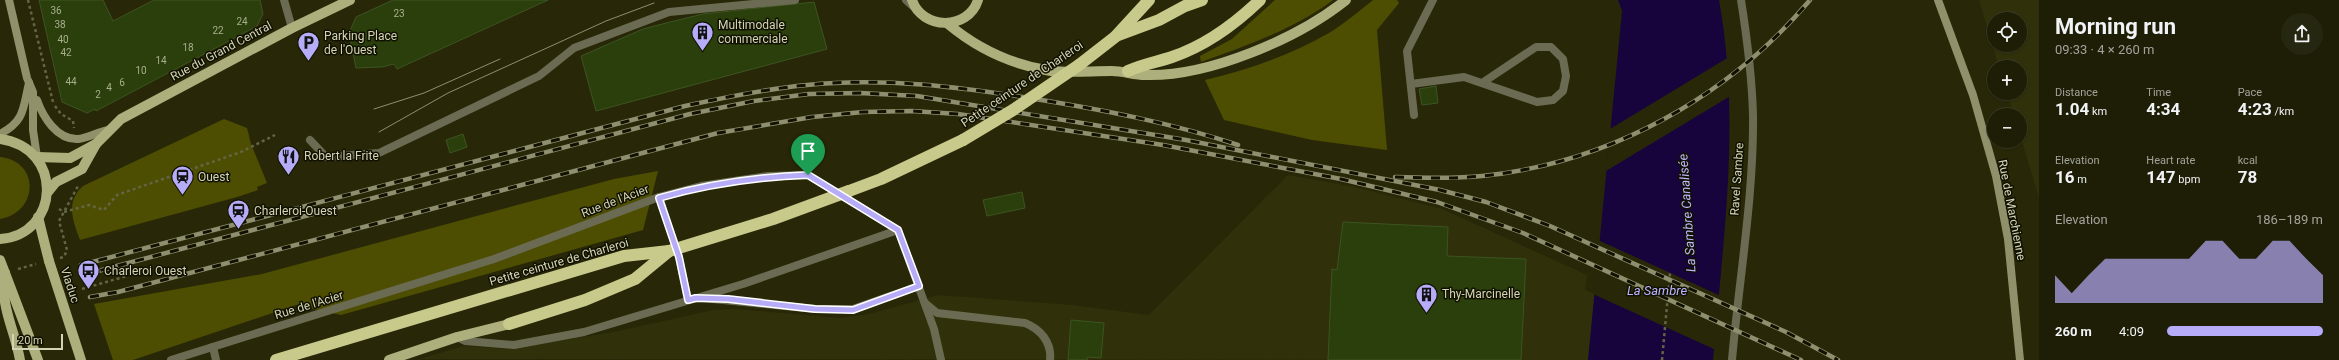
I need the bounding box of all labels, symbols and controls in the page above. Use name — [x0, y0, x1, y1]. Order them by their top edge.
house number: 36 — [50, 5, 62, 16]
house number: 23 — [393, 8, 405, 19]
map controls — [1987, 12, 2027, 148]
button: locate — [1987, 12, 2027, 52]
button: share — [2281, 13, 2323, 55]
text: Morning run — [2055, 14, 2176, 39]
house number: 24 — [236, 16, 248, 27]
street label: Rue du Grand Central — [168, 18, 274, 84]
place label: Multimodale commerciale — [718, 18, 788, 46]
house number: 38 — [54, 19, 66, 30]
building icon: Multimodale commerciale — [690, 19, 716, 52]
house number: 22 — [212, 25, 224, 36]
place label: Parking Place de l'Ouest — [324, 29, 397, 57]
parking icon: Parking Place de l'Ouest — [296, 30, 322, 63]
house number: 40 — [57, 34, 69, 45]
street label: Petite ceinture de Charleroi — [958, 38, 1086, 130]
house number: 18 — [182, 42, 194, 53]
text: 09:33 · 4 × 260 m — [2055, 42, 2154, 57]
house number: 42 — [60, 47, 72, 58]
house number: 14 — [155, 55, 167, 66]
button: + — [1987, 60, 2027, 100]
house number: 10 — [135, 65, 147, 76]
house number: 44 — [65, 76, 77, 87]
house number: 6 — [119, 77, 125, 88]
house number: 4 — [106, 82, 112, 93]
text: Distance — [2055, 86, 2098, 99]
text: Time — [2146, 86, 2171, 99]
text: Pace — [2238, 86, 2262, 99]
house number: 2 — [95, 89, 101, 100]
text: 1.04 — [2055, 99, 2089, 119]
text: 4:34 — [2146, 99, 2180, 119]
text: 4:23 — [2238, 99, 2272, 119]
text: km — [2089, 105, 2107, 118]
text: /km — [2272, 105, 2294, 118]
button: − — [1987, 108, 2027, 148]
pin — [791, 134, 825, 175]
icon: arrive — [797, 140, 819, 162]
street label: Ravel Sambre — [1727, 142, 1747, 216]
restaurant icon: Robert la Frite — [275, 143, 301, 176]
place label: Robert la Frite — [304, 149, 379, 163]
water label: La Sambre Canalisée — [1675, 153, 1699, 273]
text: Elevation — [2055, 154, 2100, 167]
text: Heart rate — [2146, 154, 2195, 167]
text: kcal — [2238, 154, 2258, 167]
street label: Rue de Marchienne — [1995, 158, 2029, 262]
station icon: Ouest — [169, 164, 195, 197]
text: 16 — [2055, 167, 2075, 187]
text: 147 — [2146, 167, 2176, 187]
text: 78 — [2238, 167, 2257, 187]
place label: Ouest — [198, 170, 229, 184]
text: m — [2075, 173, 2087, 186]
text: bpm — [2176, 173, 2200, 186]
street label: Rue de l'Acier — [579, 182, 651, 220]
station icon: Charleroi-Ouest — [226, 198, 252, 231]
place label: Charleroi-Ouest — [254, 204, 337, 218]
text: Elevation — [2055, 212, 2108, 227]
text: 186–189 m — [2256, 212, 2323, 227]
street label: Petite ceinture de Charleroi — [488, 235, 630, 289]
bus stop icon: Charleroi Ouest — [76, 258, 102, 291]
place label: Charleroi Ouest — [104, 264, 186, 278]
street label: Viaduc — [58, 265, 82, 305]
building icon: Thy-Marcinelle — [1414, 281, 1440, 314]
water label: La Sambre — [1627, 283, 1687, 298]
place label: Thy-Marcinelle — [1442, 287, 1520, 301]
street label: Rue de l'Acier — [273, 288, 345, 322]
text: 260 m — [2055, 324, 2092, 339]
text: 4:09 — [2119, 324, 2144, 339]
scale bar — [12, 332, 63, 351]
text: 20 m — [18, 334, 43, 347]

